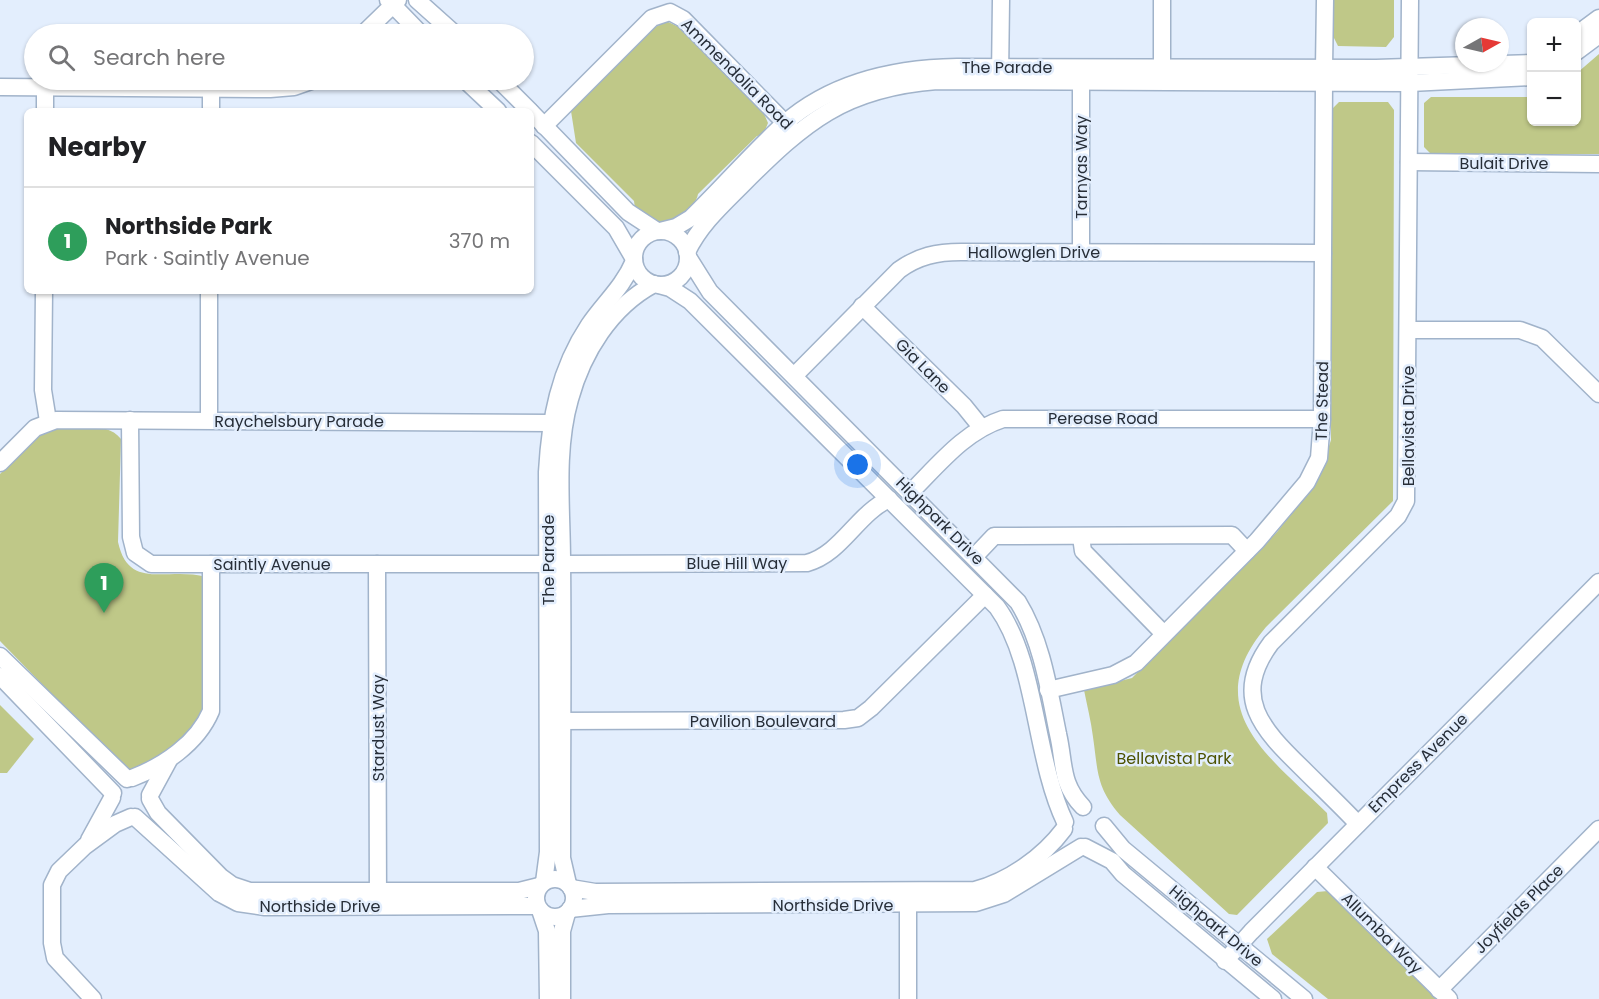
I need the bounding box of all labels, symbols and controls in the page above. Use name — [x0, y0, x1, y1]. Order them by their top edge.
street label: Ammendolia Road — [676, 13, 798, 135]
north arrow — [1455, 18, 1509, 72]
map controls — [1527, 18, 1581, 126]
button: + — [1527, 18, 1581, 72]
search box — [24, 24, 534, 90]
icon: search — [45, 41, 78, 74]
text: Search here — [93, 42, 226, 73]
street label: The Parade — [962, 56, 1052, 79]
button: − — [1527, 72, 1581, 126]
street label: Tarnyas Way — [1070, 115, 1093, 219]
text: Nearby — [48, 129, 146, 165]
street label: Bulait Drive — [1460, 152, 1549, 175]
text: Northside Park — [105, 211, 272, 242]
text: 1 — [64, 227, 71, 255]
text: 370 m — [449, 227, 510, 255]
street label: Hallowglen Drive — [968, 241, 1100, 264]
text: Park · Saintly Avenue — [105, 244, 310, 272]
street label: Gia Lane — [890, 333, 956, 399]
street label: The Stead — [1310, 361, 1334, 441]
street label: Bellavista Drive — [1397, 366, 1420, 486]
street label: Perease Road — [1048, 407, 1158, 430]
street label: Raychelsbury Parade — [214, 410, 384, 433]
your location — [843, 450, 872, 479]
street label: Highpark Drive — [891, 472, 989, 570]
street label: The Parade — [537, 515, 560, 605]
street label: Blue Hill Way — [687, 552, 787, 575]
street label: Saintly Avenue — [213, 553, 331, 576]
pin: 1 — [84, 564, 124, 613]
street label: Stardust Way — [367, 675, 390, 781]
street label: Empress Avenue — [1363, 708, 1473, 818]
street label: Pavilion Boulevard — [690, 710, 836, 733]
park label: Bellavista Park — [1117, 747, 1232, 770]
street label: Joyfields Place — [1469, 859, 1569, 959]
street label: Highpark Drive — [1164, 880, 1268, 972]
street label: Allumba Way — [1336, 887, 1428, 979]
street label: Northside Drive — [773, 894, 894, 917]
street label: Northside Drive — [260, 895, 381, 918]

